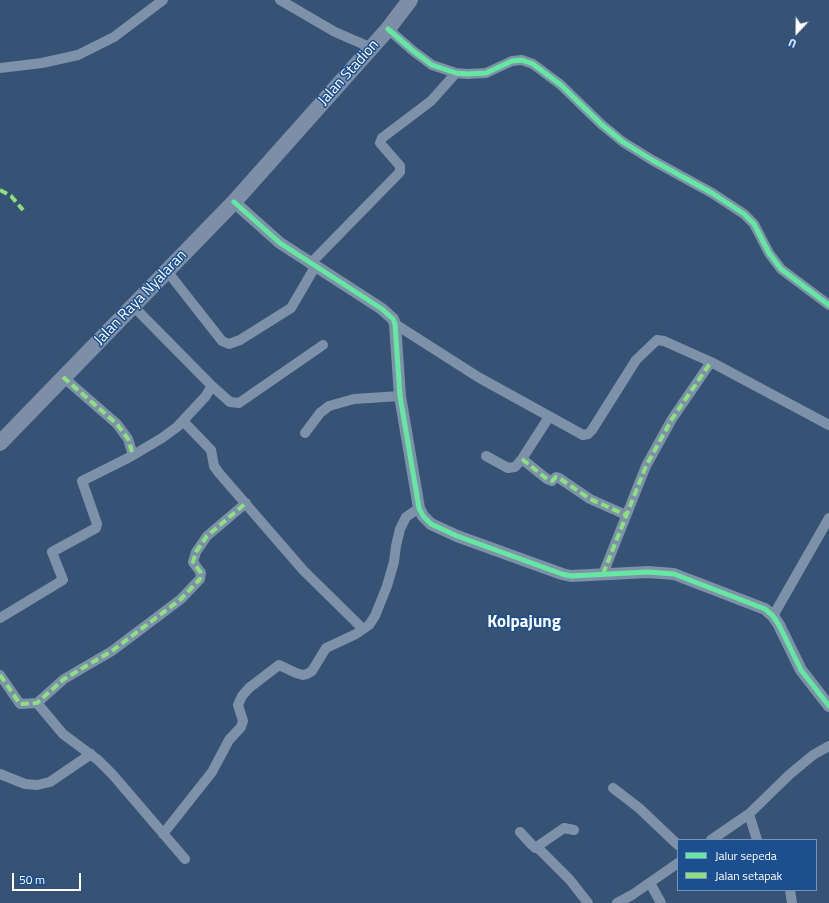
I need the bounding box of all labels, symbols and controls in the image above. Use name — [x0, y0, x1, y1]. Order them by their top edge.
north arrow — [777, 12, 817, 52]
text: U — [786, 34, 799, 52]
street label: Jalan Stadion — [315, 36, 383, 110]
street label: Jalan Raya Nyalaran — [91, 247, 191, 349]
district label: Kolpajung — [487, 613, 561, 633]
legend — [677, 839, 817, 891]
text: Jalur sepeda — [715, 846, 777, 865]
scale bar — [14, 865, 83, 891]
text: Jalan setapak — [715, 866, 782, 885]
text: 50 m — [19, 870, 45, 889]

